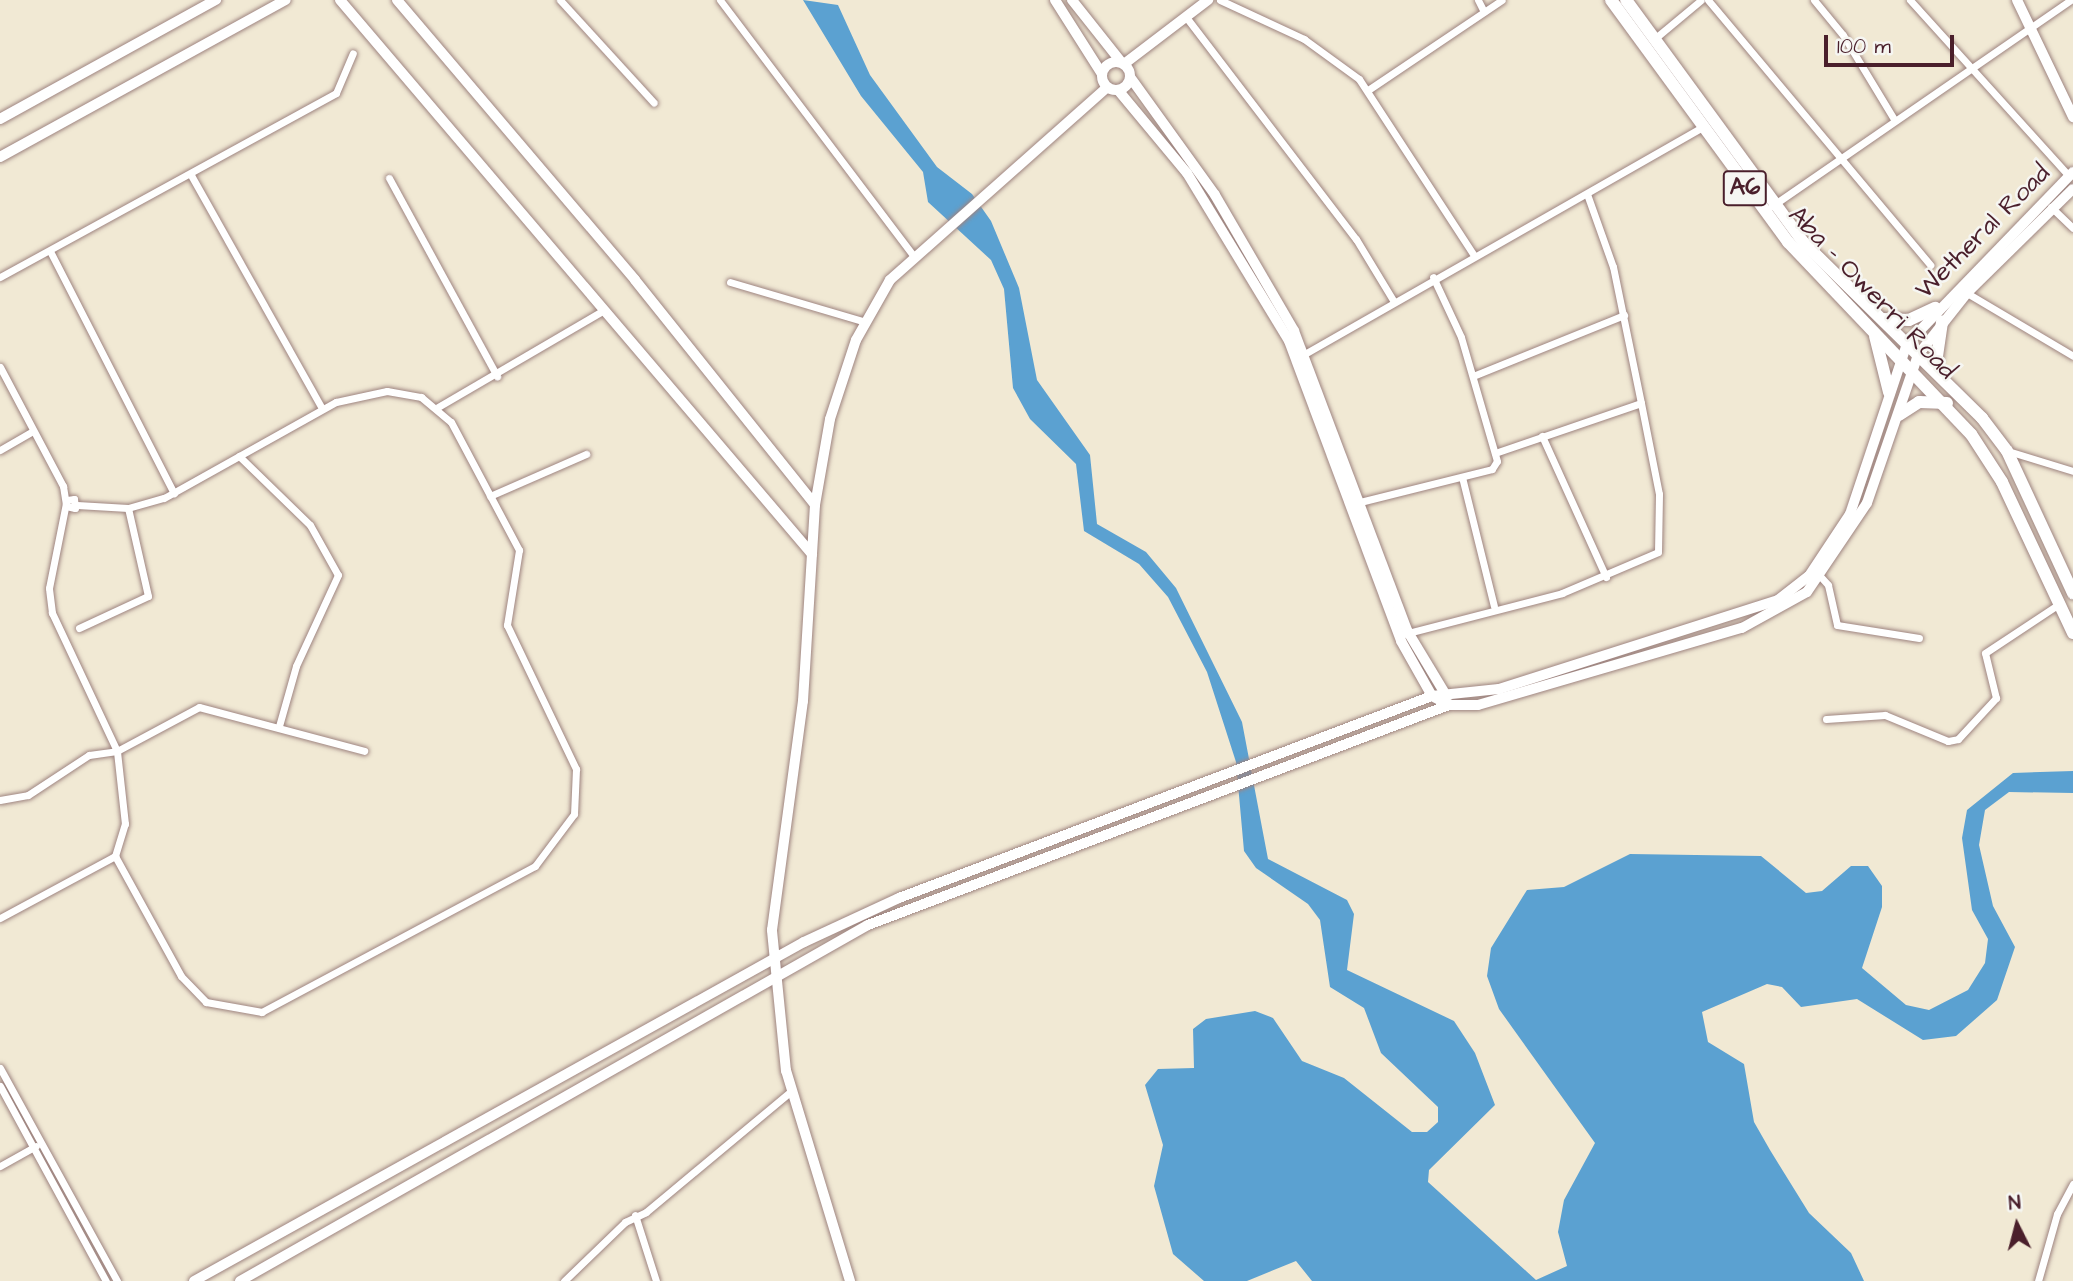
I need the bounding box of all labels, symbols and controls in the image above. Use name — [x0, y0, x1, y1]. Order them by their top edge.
scale bar — [1828, 21, 1958, 65]
text: 100 m — [1837, 32, 1891, 61]
street label: Wetheral Road — [1909, 158, 2057, 306]
road number: A6 — [1722, 168, 1768, 208]
street label: Aba - Owerri Road — [1781, 200, 1963, 386]
north arrow — [1982, 1190, 2052, 1260]
text: N — [2007, 1190, 2022, 1218]

